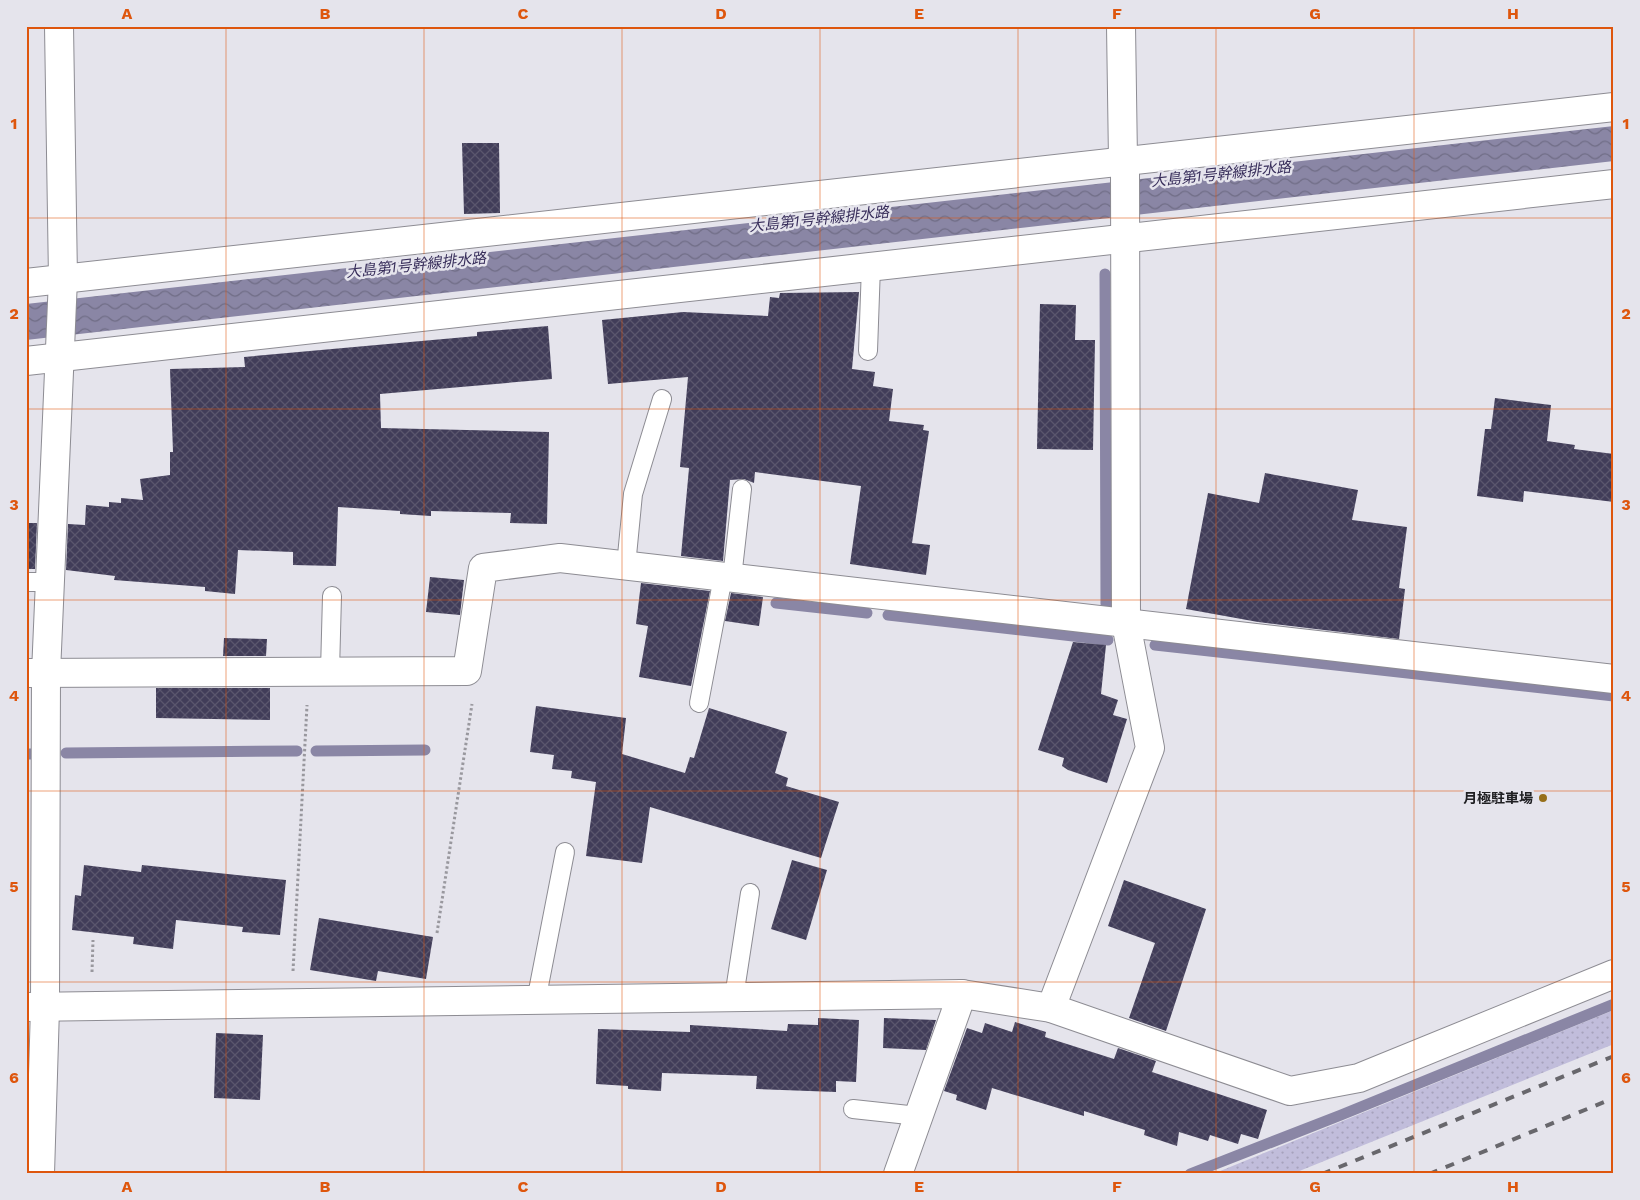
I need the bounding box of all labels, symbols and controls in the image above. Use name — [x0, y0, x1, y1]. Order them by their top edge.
text: A — [122, 4, 133, 23]
text: B — [320, 4, 331, 23]
text: C — [518, 4, 529, 23]
text: D — [715, 4, 727, 23]
text: E — [914, 4, 924, 23]
text: F — [1112, 4, 1122, 23]
text: G — [1309, 4, 1321, 23]
text: H — [1507, 4, 1519, 23]
text: 1 — [11, 114, 17, 133]
text: 1 — [1623, 114, 1629, 133]
water label: 大島第1号幹線排水路 — [1150, 157, 1294, 190]
water label: 大島第1号幹線排水路 — [748, 202, 892, 235]
water label: 大島第1号幹線排水路 — [345, 248, 489, 281]
text: 2 — [9, 304, 19, 323]
text: 2 — [1621, 304, 1631, 323]
text: 3 — [9, 495, 19, 514]
text: 3 — [1621, 495, 1631, 514]
text: 4 — [9, 686, 19, 705]
text: 4 — [1621, 686, 1631, 705]
place label: 月極駐車場 — [1463, 790, 1533, 806]
marker: 月極駐車場 — [1537, 792, 1549, 804]
text: 5 — [9, 877, 19, 896]
text: 5 — [1621, 877, 1631, 896]
text: 6 — [9, 1068, 19, 1087]
text: 6 — [1621, 1068, 1631, 1087]
text: A — [122, 1177, 133, 1196]
text: B — [320, 1177, 331, 1196]
text: C — [518, 1177, 529, 1196]
text: D — [715, 1177, 727, 1196]
text: E — [914, 1177, 924, 1196]
text: F — [1112, 1177, 1122, 1196]
text: G — [1309, 1177, 1321, 1196]
text: H — [1507, 1177, 1519, 1196]

